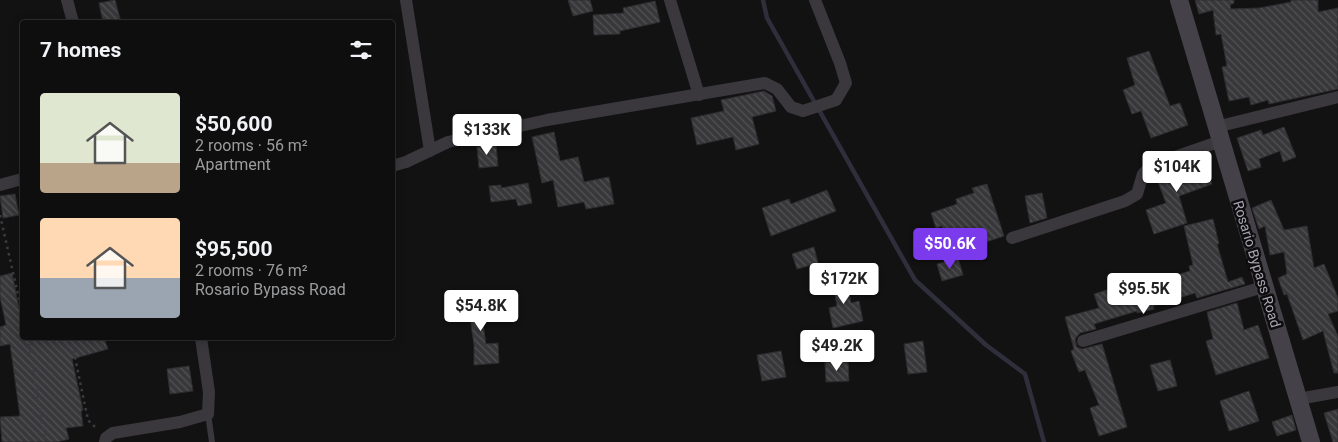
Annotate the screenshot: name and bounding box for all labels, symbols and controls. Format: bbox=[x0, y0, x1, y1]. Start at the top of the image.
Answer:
icon: filters bbox=[347, 36, 375, 64]
text: 7 homes bbox=[40, 38, 121, 62]
text: $50,600 bbox=[195, 112, 272, 136]
icon: home bbox=[80, 113, 140, 173]
pin: $133K bbox=[452, 114, 522, 156]
text: $133K bbox=[464, 120, 510, 139]
text: 2 rooms · 56 m² bbox=[195, 136, 308, 155]
pin: $104K bbox=[1142, 150, 1212, 193]
text: Apartment bbox=[195, 155, 271, 174]
text: $104K bbox=[1154, 157, 1200, 176]
street label: Rosario Bypass Road bbox=[1230, 199, 1284, 329]
pin: $50.6K bbox=[909, 228, 991, 270]
text: $50.6K bbox=[924, 234, 976, 253]
text: $95,500 bbox=[195, 237, 272, 261]
icon: home bbox=[80, 238, 140, 298]
text: 2 rooms · 76 m² bbox=[195, 261, 308, 280]
pin: $172K bbox=[809, 262, 879, 305]
text: $172K bbox=[821, 269, 867, 288]
pin: $95.5K bbox=[1103, 272, 1185, 315]
text: $95.5K bbox=[1118, 279, 1170, 298]
text: Rosario Bypass Road bbox=[195, 280, 346, 299]
pin: $54.8K bbox=[440, 290, 522, 332]
text: $54.8K bbox=[455, 296, 507, 315]
pin: $49.2K bbox=[796, 330, 878, 372]
text: $49.2K bbox=[811, 336, 863, 355]

